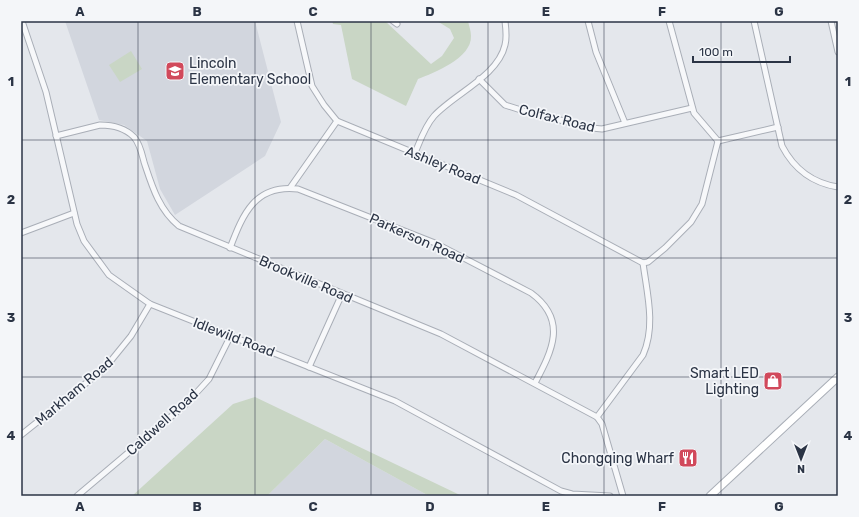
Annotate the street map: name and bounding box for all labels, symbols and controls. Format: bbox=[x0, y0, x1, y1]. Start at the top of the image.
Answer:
text: A bbox=[75, 4, 85, 19]
text: B bbox=[192, 4, 202, 19]
text: C bbox=[308, 4, 318, 19]
text: D bbox=[425, 4, 435, 19]
text: E bbox=[542, 4, 550, 19]
text: F bbox=[658, 4, 666, 19]
text: G bbox=[774, 4, 784, 19]
scale bar bbox=[693, 38, 790, 64]
text: 100 m bbox=[699, 45, 733, 59]
place label: Lincoln Elementary School bbox=[189, 55, 311, 88]
school or university icon: Lincoln Elementary School bbox=[164, 60, 186, 82]
text: 1 bbox=[8, 74, 14, 89]
text: 1 bbox=[845, 74, 851, 89]
street label: Colfax Road bbox=[517, 101, 597, 136]
street label: Ashley Road bbox=[403, 143, 483, 188]
text: 2 bbox=[7, 192, 15, 207]
text: 2 bbox=[844, 192, 852, 207]
street label: Parkerson Road bbox=[367, 210, 467, 267]
street label: Brookville Road bbox=[256, 252, 355, 307]
text: 3 bbox=[7, 310, 16, 325]
text: 3 bbox=[844, 310, 853, 325]
street label: Idlewild Road bbox=[191, 314, 277, 361]
street label: Markham Road bbox=[32, 354, 117, 429]
place label: Smart LED Lighting bbox=[690, 365, 759, 398]
shop icon: Smart LED Lighting bbox=[762, 370, 784, 392]
street label: Caldwell Road bbox=[123, 386, 202, 459]
text: 4 bbox=[7, 428, 16, 443]
text: 4 bbox=[844, 428, 853, 443]
north arrow bbox=[781, 439, 821, 479]
restaurant icon: Chongqing Wharf bbox=[677, 447, 699, 469]
place label: Chongqing Wharf bbox=[561, 450, 675, 467]
text: N bbox=[797, 462, 805, 475]
text: A bbox=[75, 499, 85, 514]
text: B bbox=[192, 499, 202, 514]
text: C bbox=[308, 499, 318, 514]
text: D bbox=[425, 499, 435, 514]
text: E bbox=[542, 499, 550, 514]
text: F bbox=[658, 499, 666, 514]
text: G bbox=[774, 499, 784, 514]

